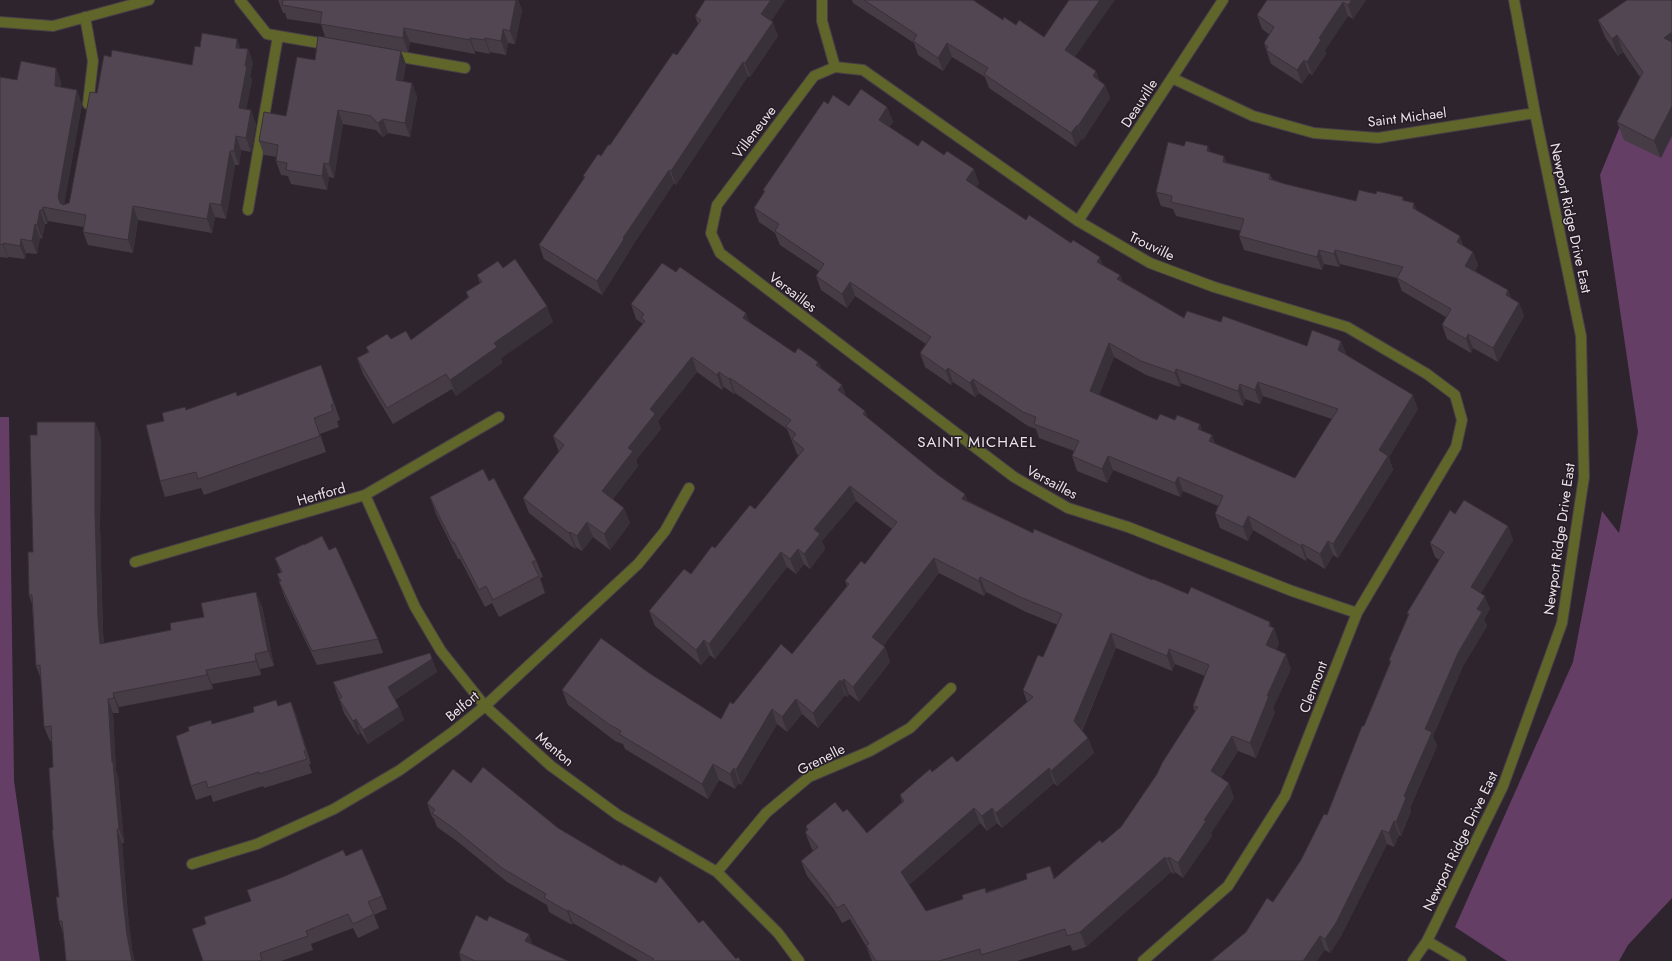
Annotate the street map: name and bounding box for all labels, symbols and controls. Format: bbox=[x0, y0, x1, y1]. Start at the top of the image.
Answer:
street label: Deauville bbox=[1116, 75, 1162, 131]
street label: Villeneuve bbox=[727, 101, 781, 163]
street label: Saint Michael bbox=[1366, 102, 1448, 132]
street label: Newport Ridge Drive East bbox=[1545, 141, 1597, 296]
street label: Trouville bbox=[1126, 226, 1178, 266]
street label: Versailles bbox=[765, 267, 821, 317]
district label: SAINT MICHAEL bbox=[917, 431, 1037, 453]
street label: Versailles bbox=[1023, 460, 1081, 504]
street label: Newport Ridge Drive East bbox=[1538, 461, 1580, 616]
street label: Hertford bbox=[294, 478, 348, 510]
street label: Clermont bbox=[1294, 658, 1332, 716]
street label: Belfort bbox=[441, 686, 483, 726]
street label: Menton bbox=[532, 727, 578, 771]
street label: Grenelle bbox=[794, 739, 848, 779]
street label: Newport Ridge Drive East bbox=[1417, 767, 1503, 914]

